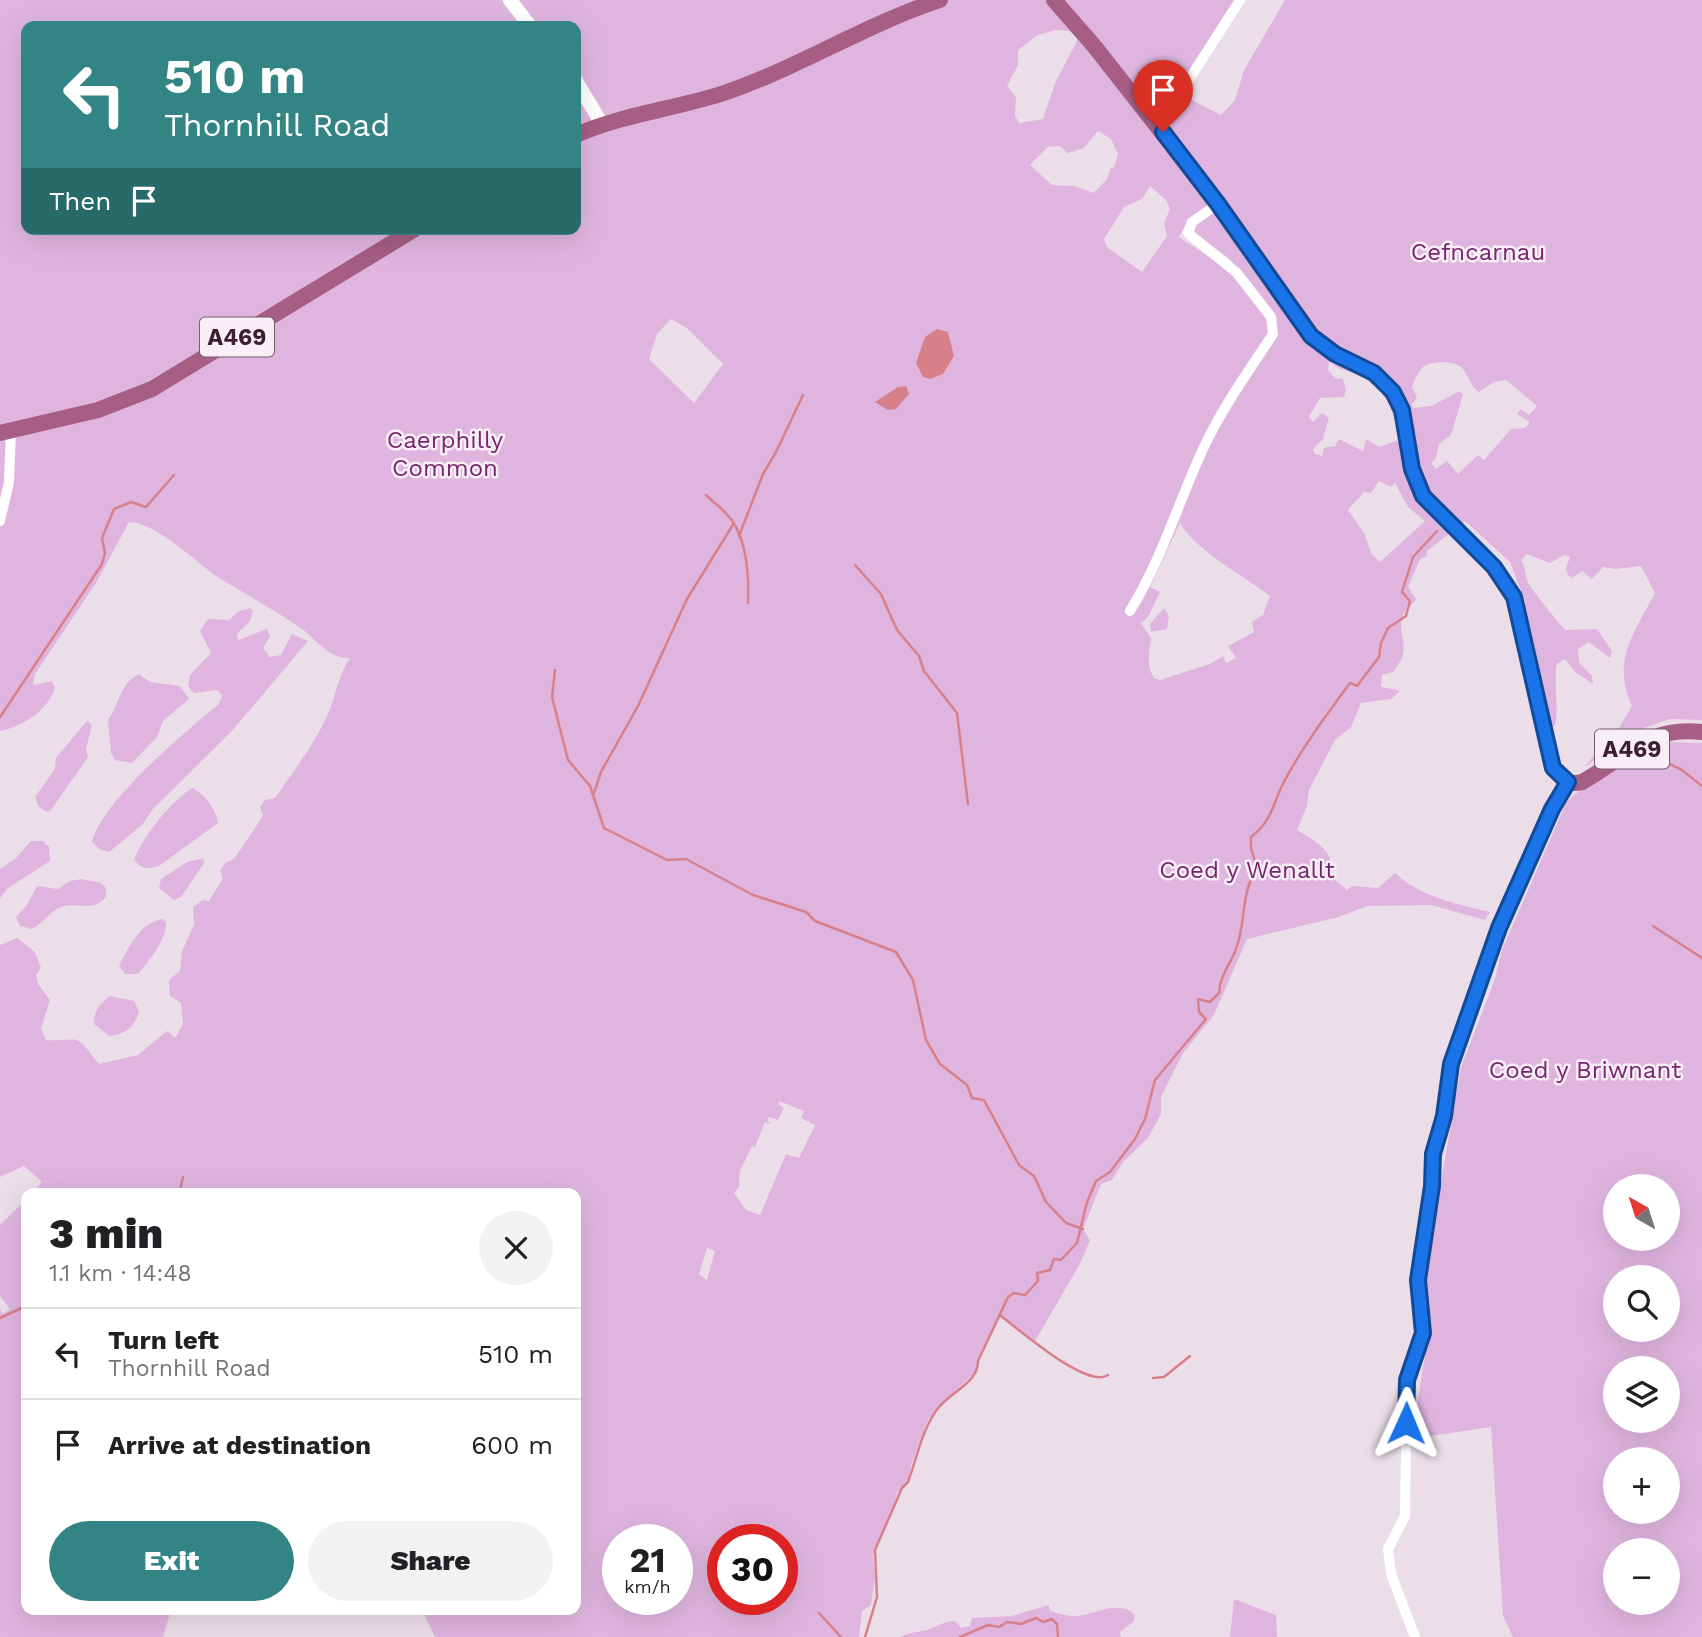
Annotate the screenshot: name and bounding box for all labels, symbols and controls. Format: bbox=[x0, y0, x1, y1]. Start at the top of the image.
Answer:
text: 510 m bbox=[164, 47, 305, 105]
icon: left bbox=[49, 49, 140, 140]
pin bbox=[1133, 60, 1193, 132]
icon: arrive bbox=[1144, 71, 1182, 109]
text: Thornhill Road bbox=[164, 106, 390, 144]
icon: arrive bbox=[125, 182, 163, 220]
text: Then bbox=[49, 186, 111, 216]
park label: Cefncarnau bbox=[1411, 238, 1545, 266]
road number: A469 bbox=[200, 318, 274, 356]
park label: Caerphilly Common bbox=[387, 426, 504, 482]
road number: A469 bbox=[1595, 730, 1669, 768]
park label: Coed y Wenallt bbox=[1159, 856, 1335, 884]
park label: Coed y Briwnant bbox=[1489, 1056, 1681, 1084]
north arrow bbox=[1603, 1174, 1680, 1251]
map controls bbox=[1603, 1174, 1680, 1615]
text: 3 min bbox=[49, 1209, 163, 1258]
button: close bbox=[479, 1211, 553, 1285]
text: 1.1 km · 14:48 bbox=[49, 1260, 192, 1287]
button: search bbox=[1603, 1265, 1680, 1342]
text: Turn left bbox=[108, 1325, 219, 1355]
icon: left bbox=[49, 1335, 87, 1373]
text: 510 m bbox=[478, 1339, 553, 1369]
text: Thornhill Road bbox=[108, 1355, 271, 1382]
button: layers bbox=[1603, 1356, 1680, 1433]
position arrow bbox=[1369, 1386, 1443, 1460]
icon: arrive bbox=[49, 1426, 87, 1464]
text: Arrive at destination bbox=[108, 1430, 371, 1460]
text: 600 m bbox=[471, 1430, 553, 1460]
button: + bbox=[1603, 1447, 1680, 1524]
button: Exit bbox=[49, 1521, 294, 1601]
button: Share bbox=[308, 1521, 553, 1601]
speed limit sign: 30 bbox=[707, 1524, 798, 1615]
button: − bbox=[1603, 1538, 1680, 1615]
text: 21 bbox=[630, 1539, 665, 1581]
text: km/h bbox=[624, 1576, 671, 1597]

